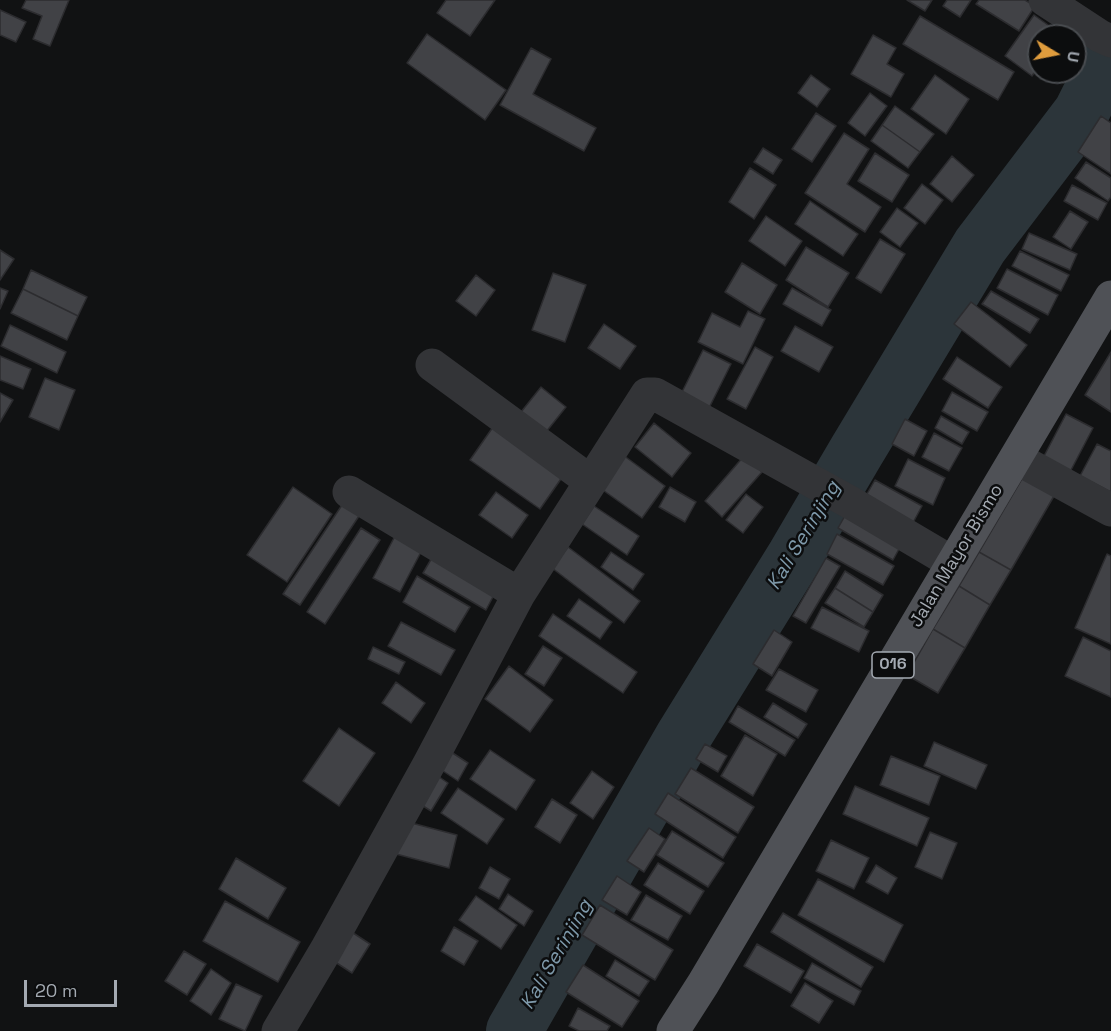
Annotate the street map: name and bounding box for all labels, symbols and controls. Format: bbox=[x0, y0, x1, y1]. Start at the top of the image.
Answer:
north arrow bbox=[1027, 24, 1087, 84]
text: U bbox=[1062, 50, 1085, 64]
water label: Kali Serinjing bbox=[762, 477, 846, 595]
street label: Jalan Mayor Bismo bbox=[906, 481, 1008, 631]
road number: 016 bbox=[872, 652, 914, 678]
water label: Kali Serinjing bbox=[516, 896, 598, 1014]
scale bar bbox=[27, 968, 120, 1006]
text: 20 m bbox=[35, 979, 78, 1002]

